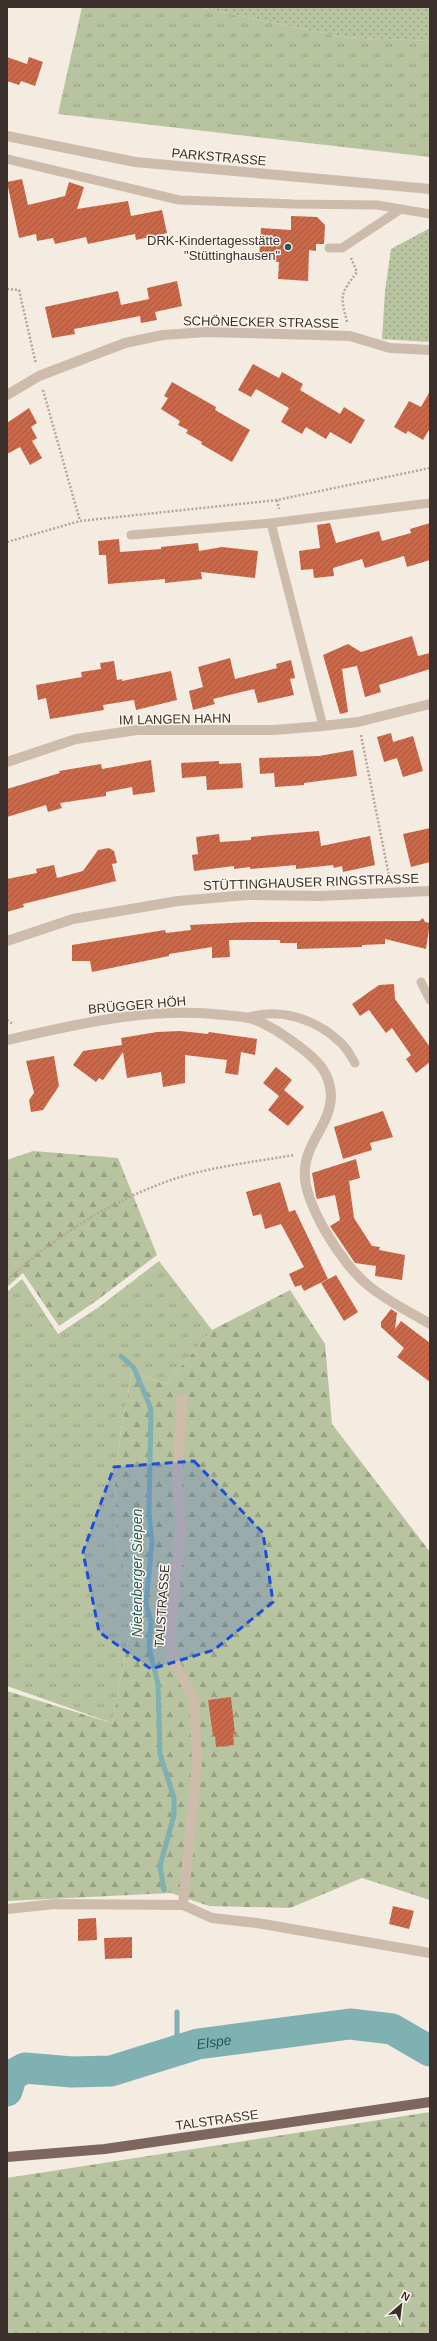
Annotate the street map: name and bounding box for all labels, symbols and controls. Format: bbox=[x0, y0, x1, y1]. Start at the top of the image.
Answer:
street label: PARKSTRASSE bbox=[171, 145, 267, 169]
place label: DRK-Kindertagesstätte "Stüttinghausen" bbox=[147, 233, 280, 263]
marker: DRK-Kindertagesstätte "Stüttinghausen" bbox=[283, 242, 293, 252]
street label: SCHÖNECKER STRASSE bbox=[183, 313, 339, 331]
street label: IM LANGEN HAHN bbox=[119, 711, 231, 727]
street label: STÜTTINGHAUSER RINGSTRASSE bbox=[203, 871, 420, 893]
street label: BRÜGGER HÖH bbox=[87, 993, 187, 1017]
water label: Nietenberger Siepen bbox=[129, 1509, 145, 1637]
street label: TALSTRASSE bbox=[152, 1563, 172, 1648]
water label: Elspe bbox=[196, 2032, 233, 2052]
street label: TALSTRASSE bbox=[175, 2107, 260, 2133]
north arrow bbox=[381, 2285, 421, 2325]
text: N bbox=[399, 2289, 412, 2303]

